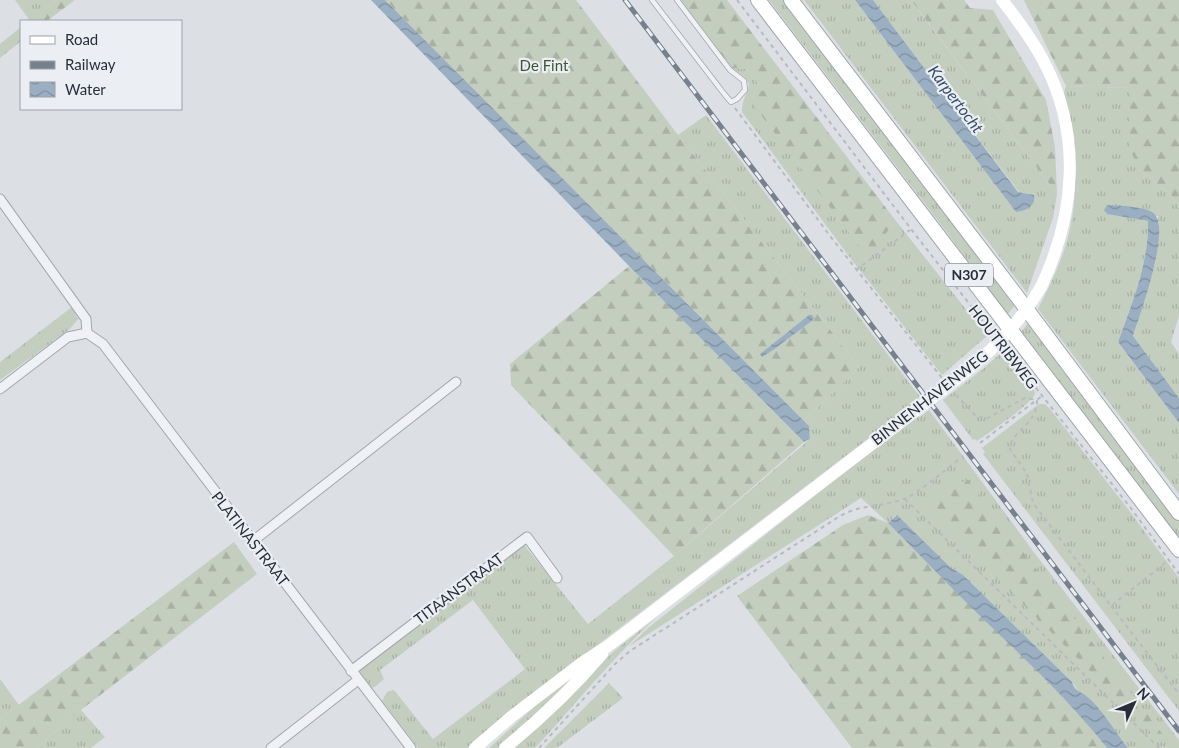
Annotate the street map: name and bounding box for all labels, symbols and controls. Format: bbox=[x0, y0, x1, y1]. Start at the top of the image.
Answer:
legend bbox=[20, 20, 182, 110]
text: Road bbox=[65, 30, 98, 48]
text: Railway bbox=[65, 55, 116, 73]
park label: De Fint bbox=[520, 56, 569, 74]
water label: Karpertocht bbox=[925, 61, 988, 137]
text: Water bbox=[65, 80, 106, 98]
road number: N307 bbox=[945, 264, 993, 286]
street label: HOUTRIBWEG bbox=[965, 301, 1042, 392]
street label: BINNENHAVENWEG bbox=[868, 346, 991, 448]
street label: PLATINASTRAAT bbox=[208, 488, 293, 589]
street label: TITAANSTRAAT bbox=[410, 549, 507, 628]
north arrow bbox=[1109, 678, 1159, 728]
text: N bbox=[1134, 684, 1154, 703]

